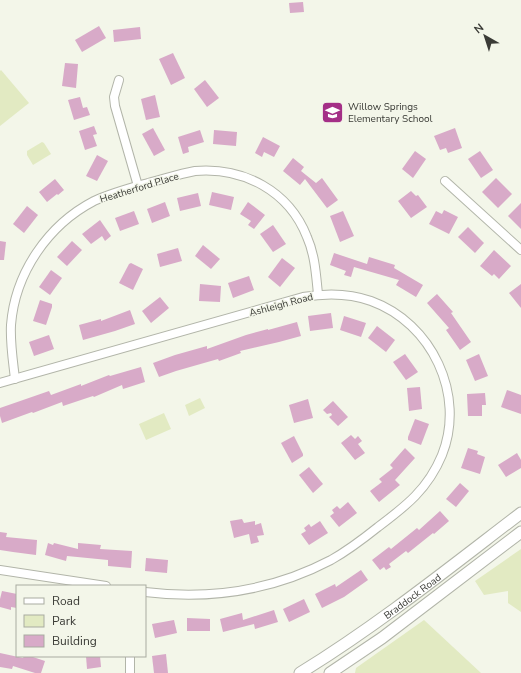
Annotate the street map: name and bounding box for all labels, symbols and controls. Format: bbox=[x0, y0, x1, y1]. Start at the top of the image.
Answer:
north arrow bbox=[465, 16, 505, 56]
text: N bbox=[471, 20, 487, 37]
school or university icon: Willow Springs Elementary School bbox=[319, 99, 345, 125]
place label: Willow Springs Elementary School bbox=[348, 100, 433, 126]
street label: Heatherford Place bbox=[98, 169, 180, 207]
street label: Ashleigh Road bbox=[248, 290, 315, 320]
street label: Braddock Road bbox=[381, 571, 444, 623]
legend bbox=[16, 585, 146, 657]
text: Road bbox=[52, 593, 80, 609]
text: Park bbox=[52, 613, 77, 629]
text: Building bbox=[52, 633, 97, 649]

